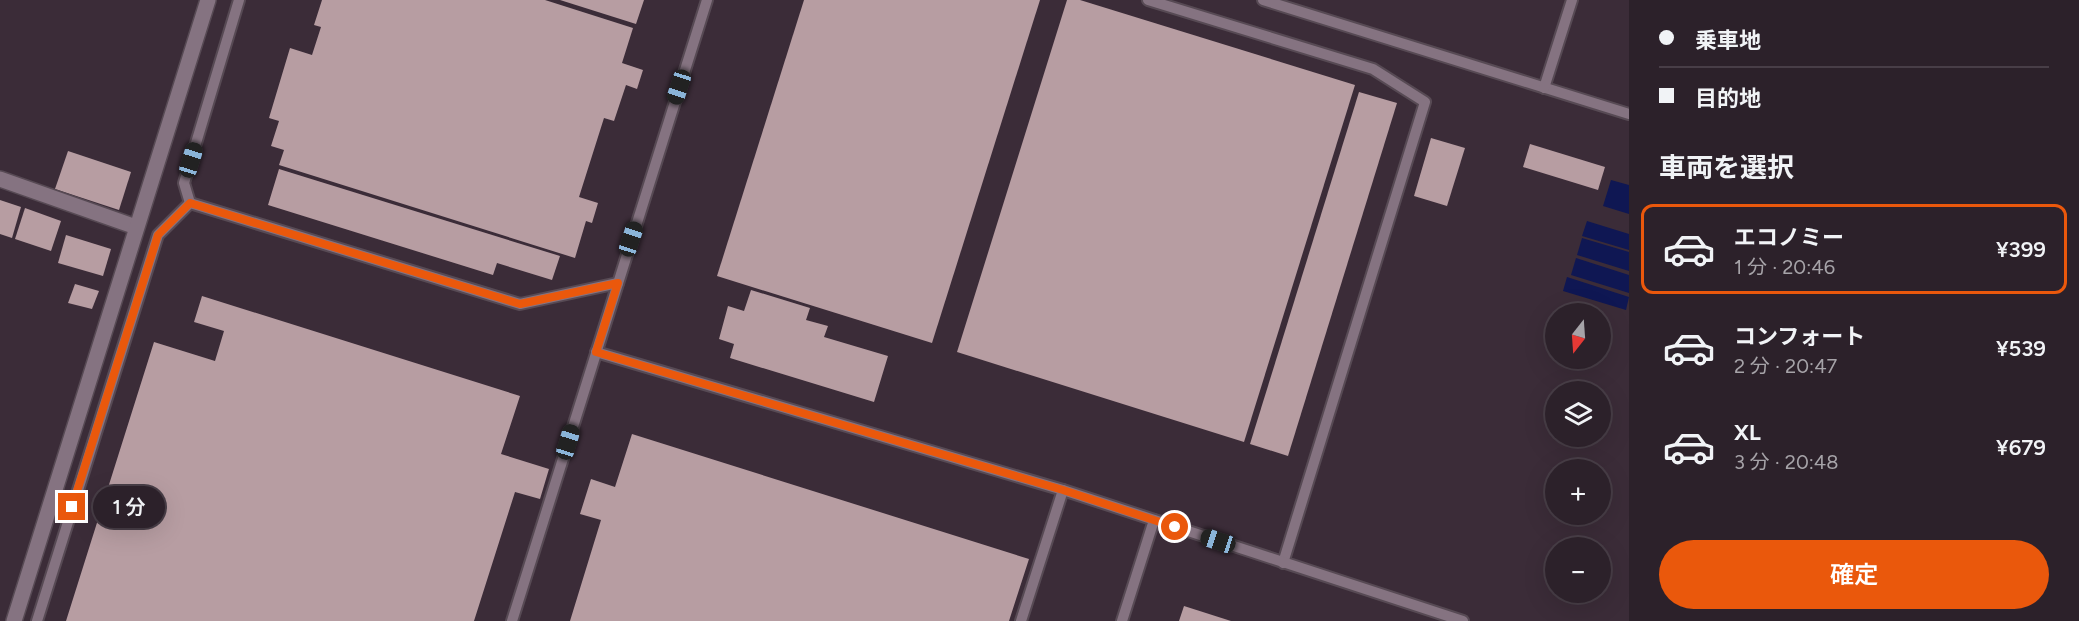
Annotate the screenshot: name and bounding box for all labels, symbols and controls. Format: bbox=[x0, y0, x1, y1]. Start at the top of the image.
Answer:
text: 乗車地 bbox=[1695, 27, 1761, 54]
car bbox=[665, 67, 693, 107]
text: 目的地 bbox=[1695, 85, 1761, 112]
car bbox=[177, 140, 205, 180]
text: 車両を選択 bbox=[1659, 151, 1794, 184]
car bbox=[617, 219, 645, 259]
icon: car bbox=[1662, 222, 1716, 276]
text: エコノミー bbox=[1734, 224, 1844, 251]
text: ¥399 bbox=[1996, 236, 2046, 263]
text: 1 分 · 20:46 bbox=[1734, 255, 1835, 279]
north arrow bbox=[1545, 303, 1611, 369]
map controls bbox=[1545, 303, 1611, 603]
icon: car bbox=[1662, 321, 1716, 375]
text: コンフォート bbox=[1734, 323, 1865, 350]
text: ¥539 bbox=[1996, 335, 2046, 362]
text: 2 分 · 20:47 bbox=[1734, 354, 1837, 378]
button: layers bbox=[1545, 381, 1611, 447]
text: XL bbox=[1734, 419, 1761, 446]
icon: car bbox=[1662, 420, 1716, 474]
car bbox=[554, 422, 582, 462]
text: ¥679 bbox=[1996, 434, 2046, 461]
text: 3 分 · 20:48 bbox=[1734, 450, 1839, 474]
button: + bbox=[1545, 459, 1611, 525]
callout: 1 分 bbox=[93, 486, 165, 528]
route end bbox=[58, 493, 85, 520]
text: 1 分 bbox=[112, 495, 146, 519]
route start bbox=[1161, 513, 1188, 540]
car bbox=[1198, 527, 1238, 555]
button: − bbox=[1545, 537, 1611, 603]
button: 確定 bbox=[1659, 540, 2049, 609]

